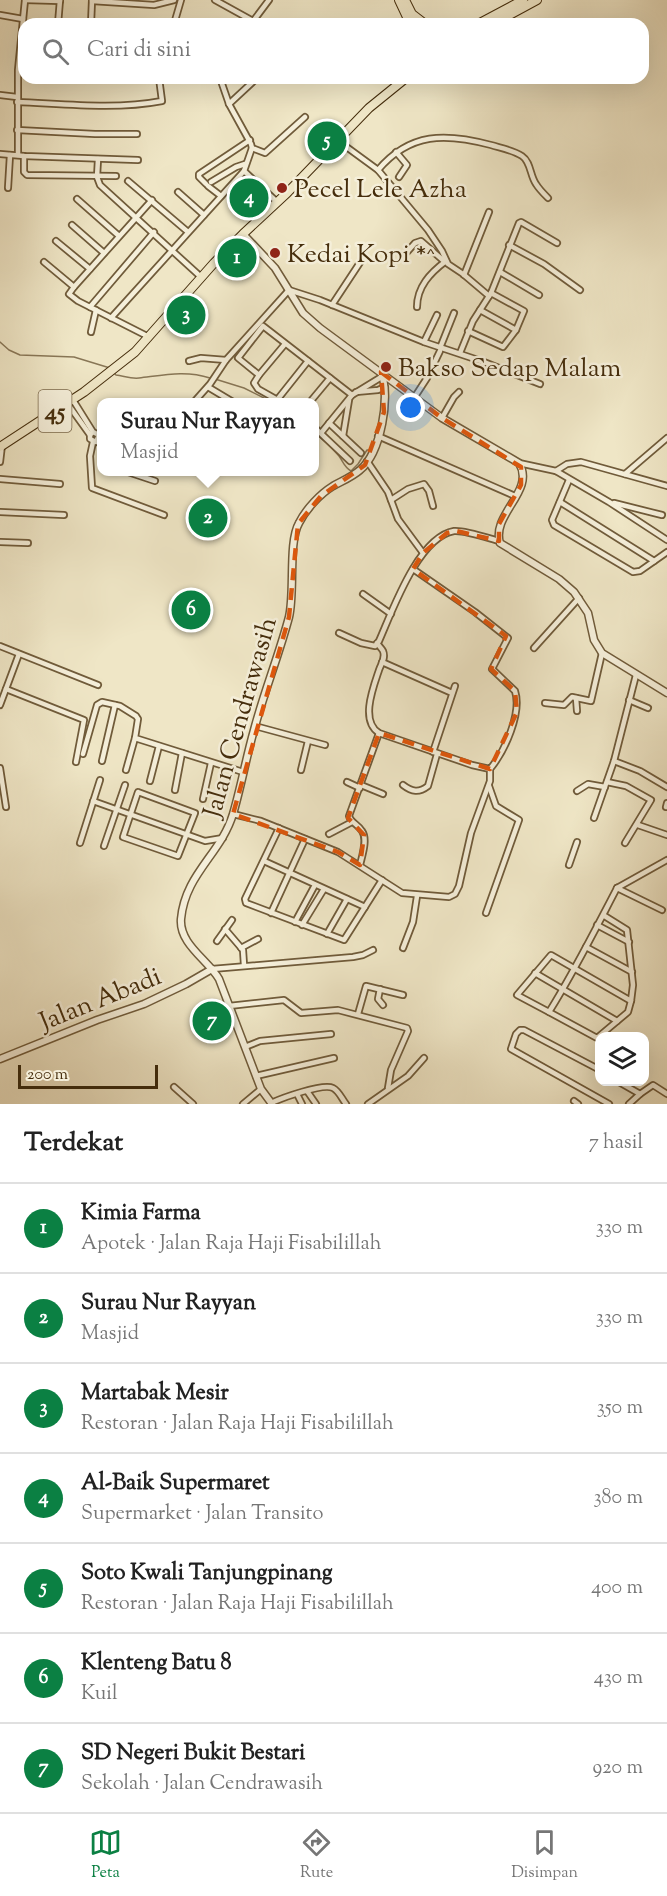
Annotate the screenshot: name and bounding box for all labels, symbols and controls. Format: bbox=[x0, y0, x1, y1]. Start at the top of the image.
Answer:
search box bbox=[18, 18, 649, 84]
icon: search bbox=[39, 35, 72, 68]
text: Cari di sini bbox=[87, 35, 191, 67]
pin: 5 bbox=[308, 118, 346, 164]
place label: Pecel Lele Azha bbox=[294, 172, 467, 209]
pin: 4 bbox=[230, 176, 268, 220]
marker: Pecel Lele Azha bbox=[275, 181, 289, 195]
pin: 1 bbox=[218, 236, 256, 280]
place label: Kedai Kopi *^ bbox=[287, 237, 435, 274]
marker: Kedai Kopi *^ bbox=[268, 246, 282, 260]
pin: 3 bbox=[166, 292, 206, 338]
place label: Bakso Sedap Malam bbox=[398, 351, 621, 388]
marker: Bakso Sedap Malam bbox=[379, 360, 393, 374]
road number: 45 bbox=[38, 390, 72, 432]
your location bbox=[396, 393, 425, 422]
popup bbox=[97, 398, 319, 476]
text: Surau Nur Rayyan bbox=[121, 407, 295, 439]
text: Masjid bbox=[121, 439, 178, 468]
pin: 2 bbox=[188, 496, 228, 540]
pin: 6 bbox=[172, 588, 210, 632]
street label: Jalan Cendrawasih bbox=[195, 613, 288, 824]
street label: Jalan Abadi bbox=[33, 959, 167, 1042]
pin: 7 bbox=[192, 998, 232, 1044]
map controls bbox=[595, 1032, 649, 1086]
button: layers bbox=[595, 1032, 649, 1086]
scale bar bbox=[18, 1062, 158, 1090]
text: 200 m bbox=[27, 1064, 68, 1087]
text: Terdekat bbox=[24, 1125, 123, 1162]
text: 7 hasil bbox=[589, 1129, 643, 1158]
text: Kimia Farma bbox=[81, 1198, 201, 1230]
text: 1 bbox=[40, 1214, 47, 1243]
text: 330 m bbox=[596, 1214, 643, 1243]
text: Apotek · Jalan Raja Haji Fisabilillah bbox=[81, 1230, 381, 1259]
text: Surau Nur Rayyan bbox=[81, 1288, 256, 1320]
text: 2 bbox=[39, 1304, 48, 1333]
text: 330 m bbox=[596, 1304, 643, 1333]
text: Masjid bbox=[81, 1320, 139, 1349]
text: Martabak Mesir bbox=[81, 1378, 229, 1410]
text: 3 bbox=[39, 1394, 48, 1423]
text: 350 m bbox=[597, 1394, 643, 1423]
text: Restoran · Jalan Raja Haji Fisabilillah bbox=[81, 1410, 394, 1439]
text: Al-Baik Supermaret bbox=[81, 1468, 270, 1500]
text: 4 bbox=[38, 1484, 49, 1513]
text: 380 m bbox=[594, 1484, 643, 1513]
text: Supermarket · Jalan Transito bbox=[81, 1500, 323, 1529]
text: Soto Kwali Tanjungpinang bbox=[81, 1558, 332, 1590]
text: 5 bbox=[40, 1574, 47, 1603]
text: 400 m bbox=[591, 1574, 643, 1603]
text: Restoran · Jalan Raja Haji Fisabilillah bbox=[81, 1590, 394, 1619]
text: Klenteng Batu 8 bbox=[81, 1648, 232, 1680]
text: 6 bbox=[39, 1664, 48, 1693]
text: 430 m bbox=[594, 1664, 643, 1693]
text: Kuil bbox=[81, 1680, 118, 1709]
text: SD Negeri Bukit Bestari bbox=[81, 1738, 305, 1770]
text: 7 bbox=[38, 1754, 49, 1783]
text: 920 m bbox=[593, 1754, 643, 1783]
text: Sekolah · Jalan Cendrawasih bbox=[81, 1770, 323, 1799]
tab: Peta bbox=[89, 1826, 122, 1885]
tab: Rute bbox=[300, 1826, 333, 1885]
tab: Disimpan bbox=[511, 1826, 578, 1885]

